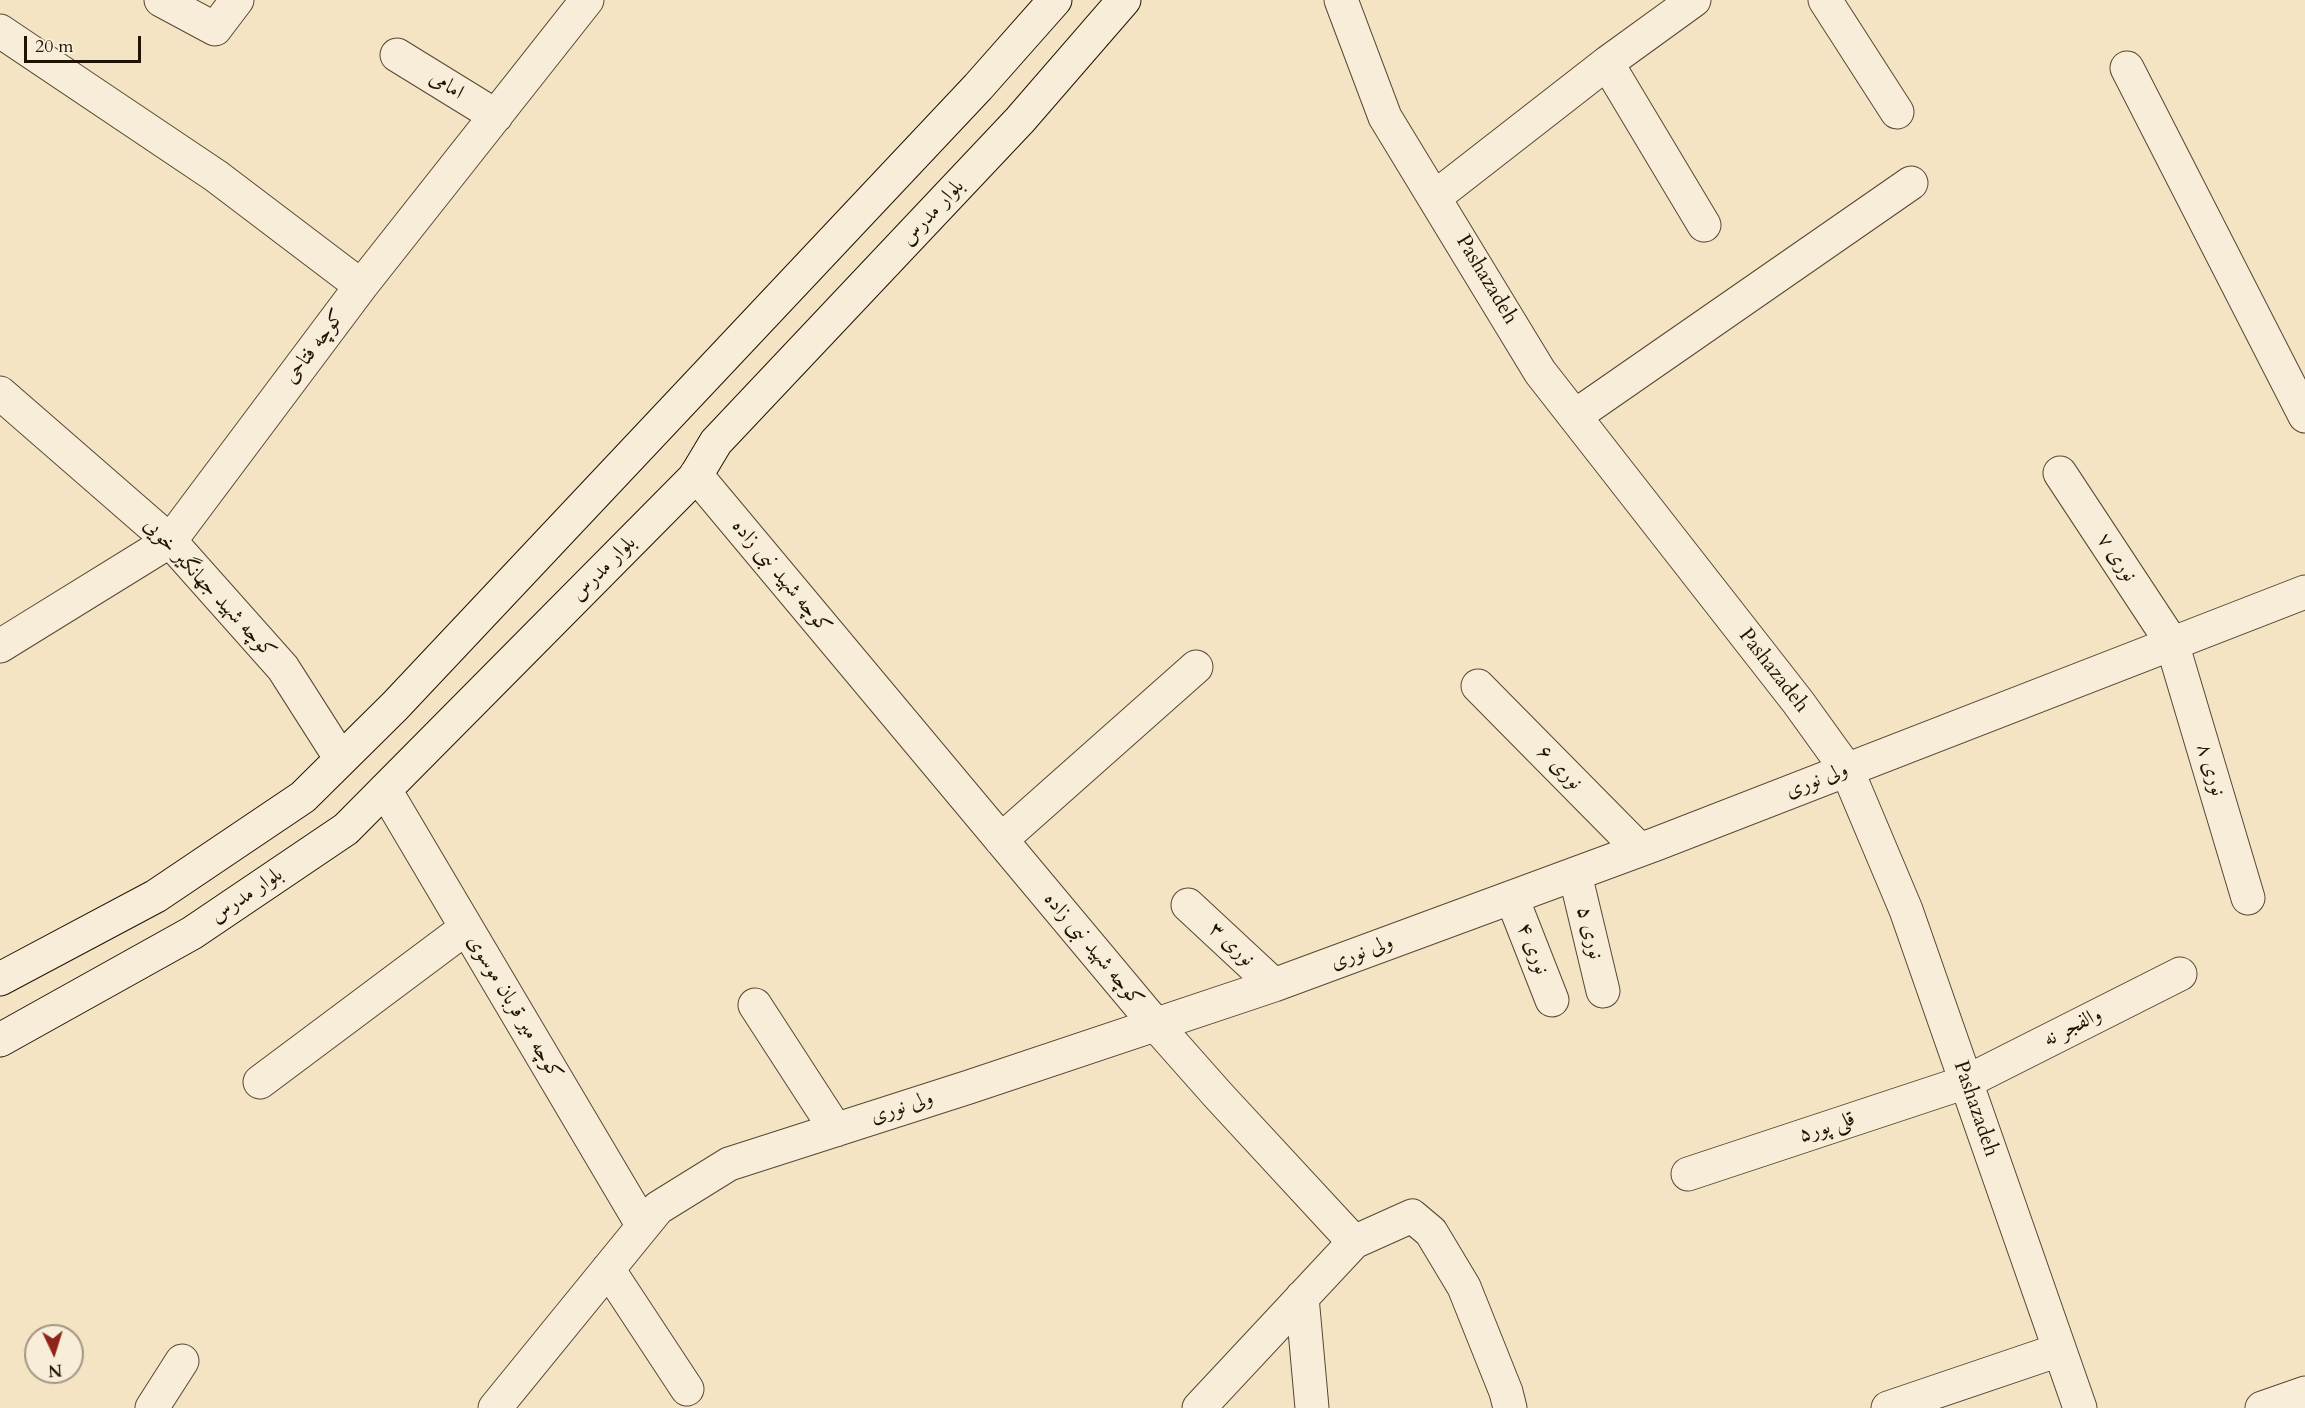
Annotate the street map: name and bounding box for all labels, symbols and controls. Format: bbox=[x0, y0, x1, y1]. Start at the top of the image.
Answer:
scale bar bbox=[27, 24, 144, 62]
text: 20 m bbox=[35, 34, 74, 59]
street label: امامی bbox=[424, 66, 468, 106]
street label: بلوار مدرس bbox=[896, 174, 970, 252]
street label: Pashazadeh bbox=[1449, 231, 1523, 329]
street label: کوچه فتاحی bbox=[279, 305, 351, 389]
street label: کوچه شهید جهانگیر خویی bbox=[137, 513, 281, 665]
street label: کوچه شهید نبی زاده bbox=[726, 514, 836, 640]
street label: نوری ۷ bbox=[2091, 529, 2141, 587]
street label: بلوار مدرس bbox=[566, 531, 642, 607]
street label: Pashazadeh bbox=[1732, 624, 1814, 718]
street label: نوری ۶ bbox=[1531, 740, 1587, 796]
street label: نوری ۸ bbox=[2190, 741, 2230, 799]
street label: ولی نوری bbox=[1782, 758, 1852, 804]
street label: بلوار مدرس bbox=[206, 863, 288, 929]
street label: کوچه شهید نبی زاده bbox=[1038, 887, 1148, 1013]
street label: نوری ۵ bbox=[1570, 904, 1608, 962]
street label: نوری ۳ bbox=[1203, 918, 1259, 972]
street label: نوری ۴ bbox=[1510, 919, 1554, 979]
street label: ولی نوری bbox=[1327, 930, 1397, 976]
street label: کوچه میر قربان موسوی bbox=[461, 931, 567, 1085]
street label: والفجر نه bbox=[2040, 1003, 2106, 1053]
street label: Pashazadeh bbox=[1947, 1058, 2003, 1160]
street label: ولی نوری bbox=[867, 1086, 937, 1130]
street label: قلی پور۵ bbox=[1796, 1107, 1858, 1149]
north arrow bbox=[24, 1324, 84, 1384]
text: N bbox=[47, 1359, 63, 1381]

